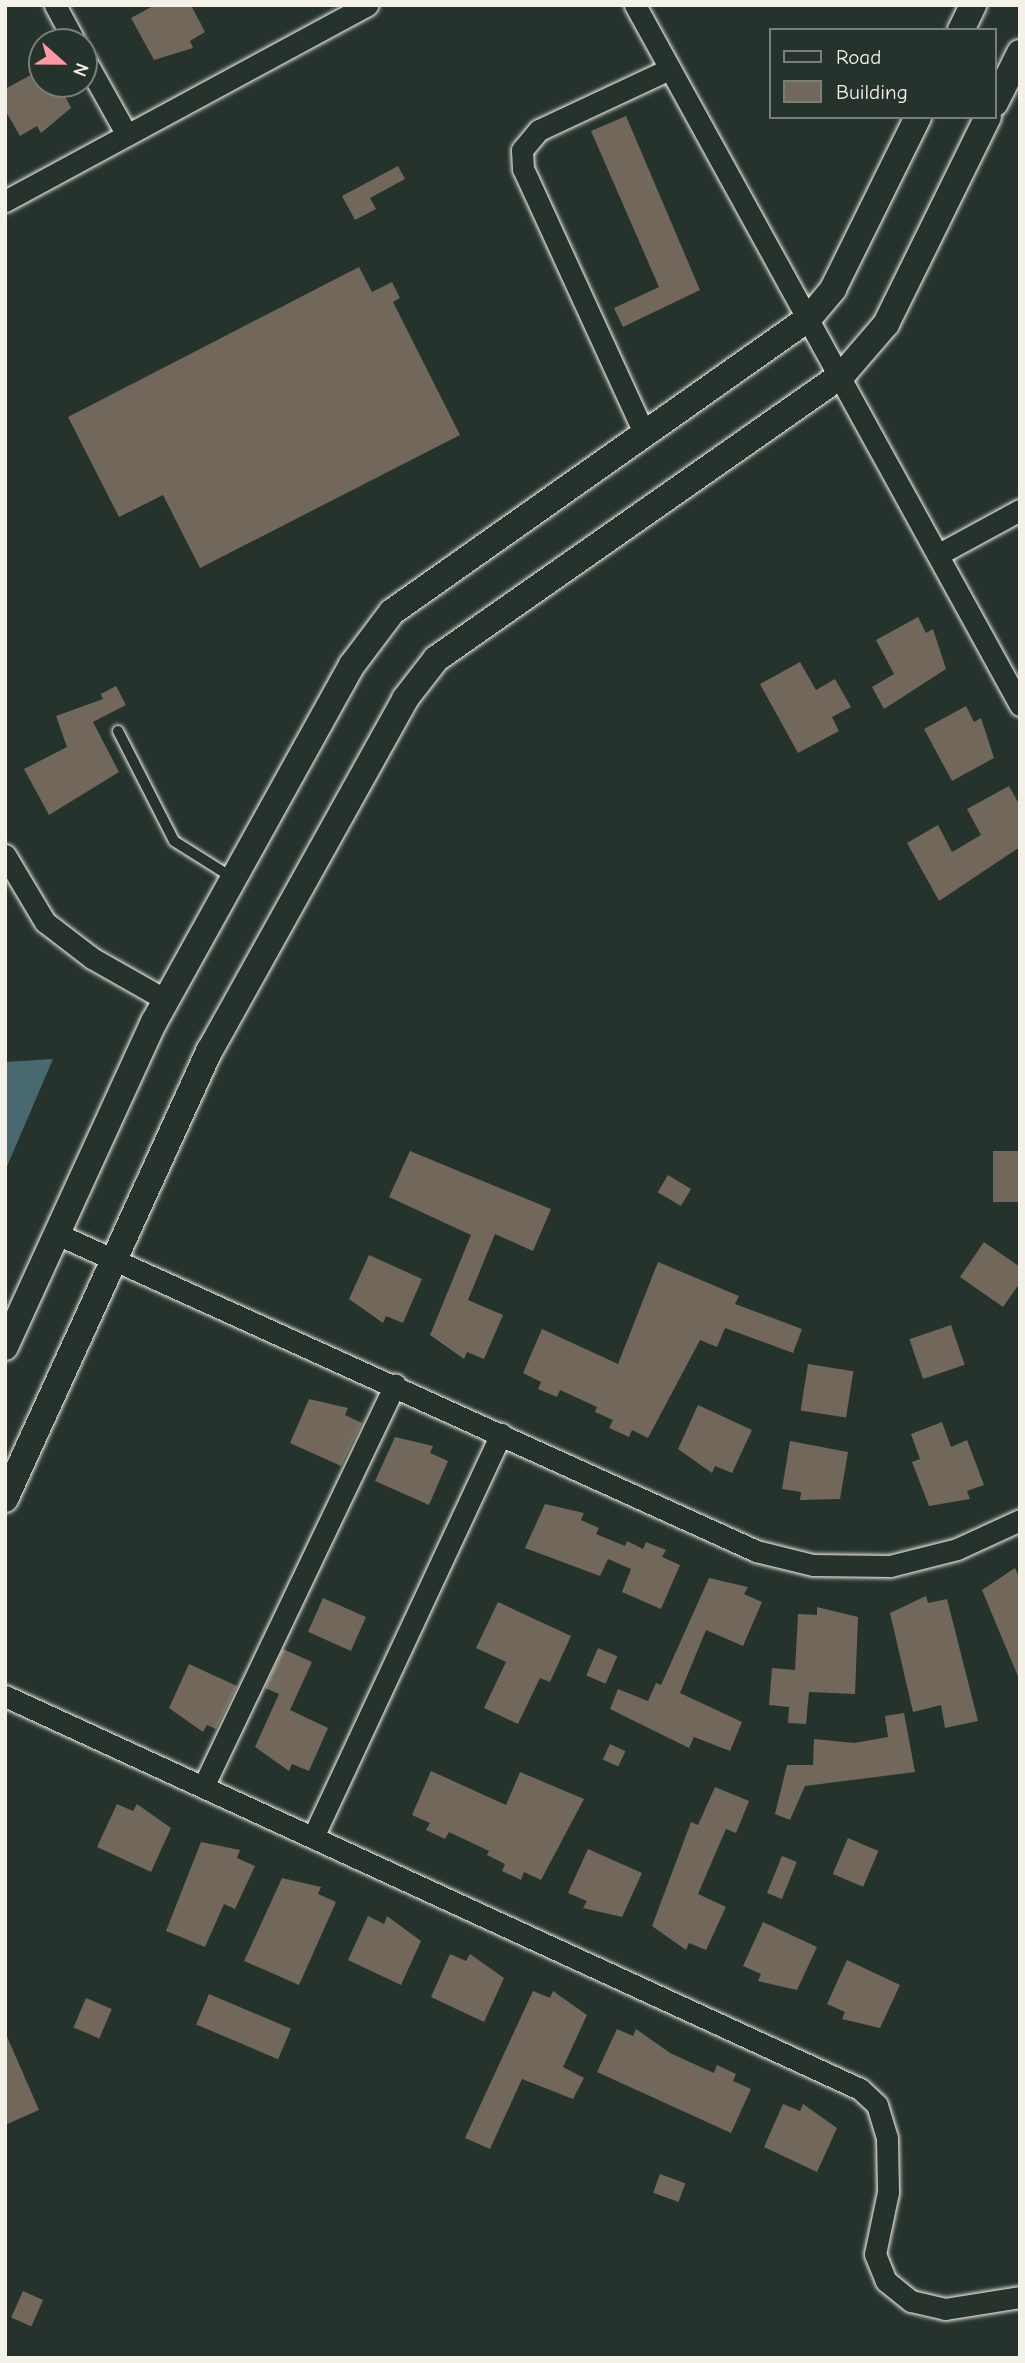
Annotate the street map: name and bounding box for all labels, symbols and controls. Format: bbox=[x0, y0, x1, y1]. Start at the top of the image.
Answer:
north arrow bbox=[28, 28, 98, 98]
legend bbox=[769, 28, 997, 119]
text: Road bbox=[836, 45, 881, 69]
text: N bbox=[68, 60, 93, 80]
text: Building bbox=[836, 80, 908, 104]

